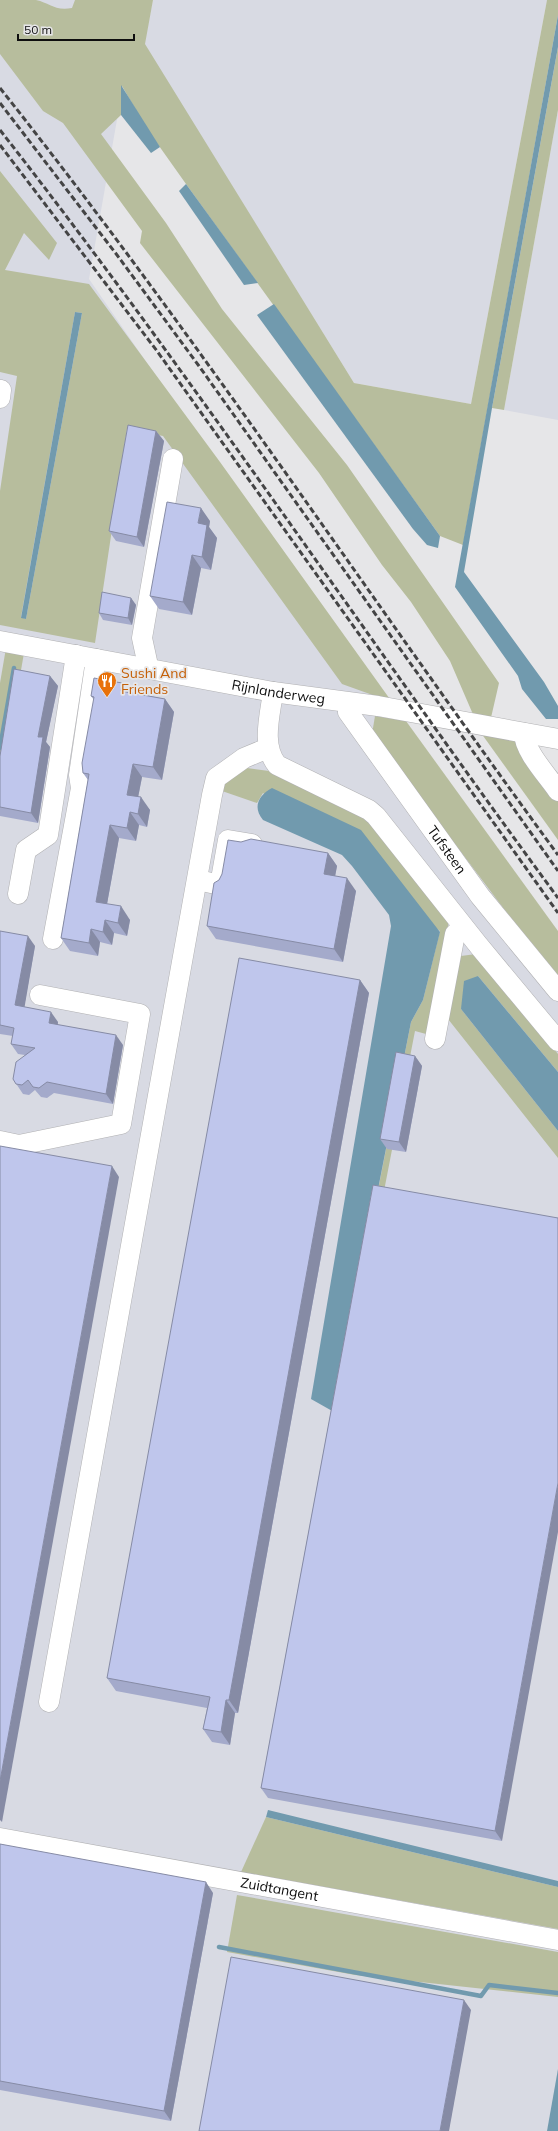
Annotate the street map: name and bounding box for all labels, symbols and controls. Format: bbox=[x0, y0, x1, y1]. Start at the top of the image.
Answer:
scale bar bbox=[18, 16, 134, 42]
text: 50 m bbox=[24, 22, 52, 37]
place label: Sushi And Friends bbox=[121, 664, 187, 698]
restaurant icon: Sushi And Friends bbox=[96, 670, 118, 698]
street label: Rijnlanderweg bbox=[230, 675, 326, 708]
street label: Tufsteen bbox=[423, 822, 470, 878]
street label: Zuidtangent bbox=[239, 1873, 320, 1905]

